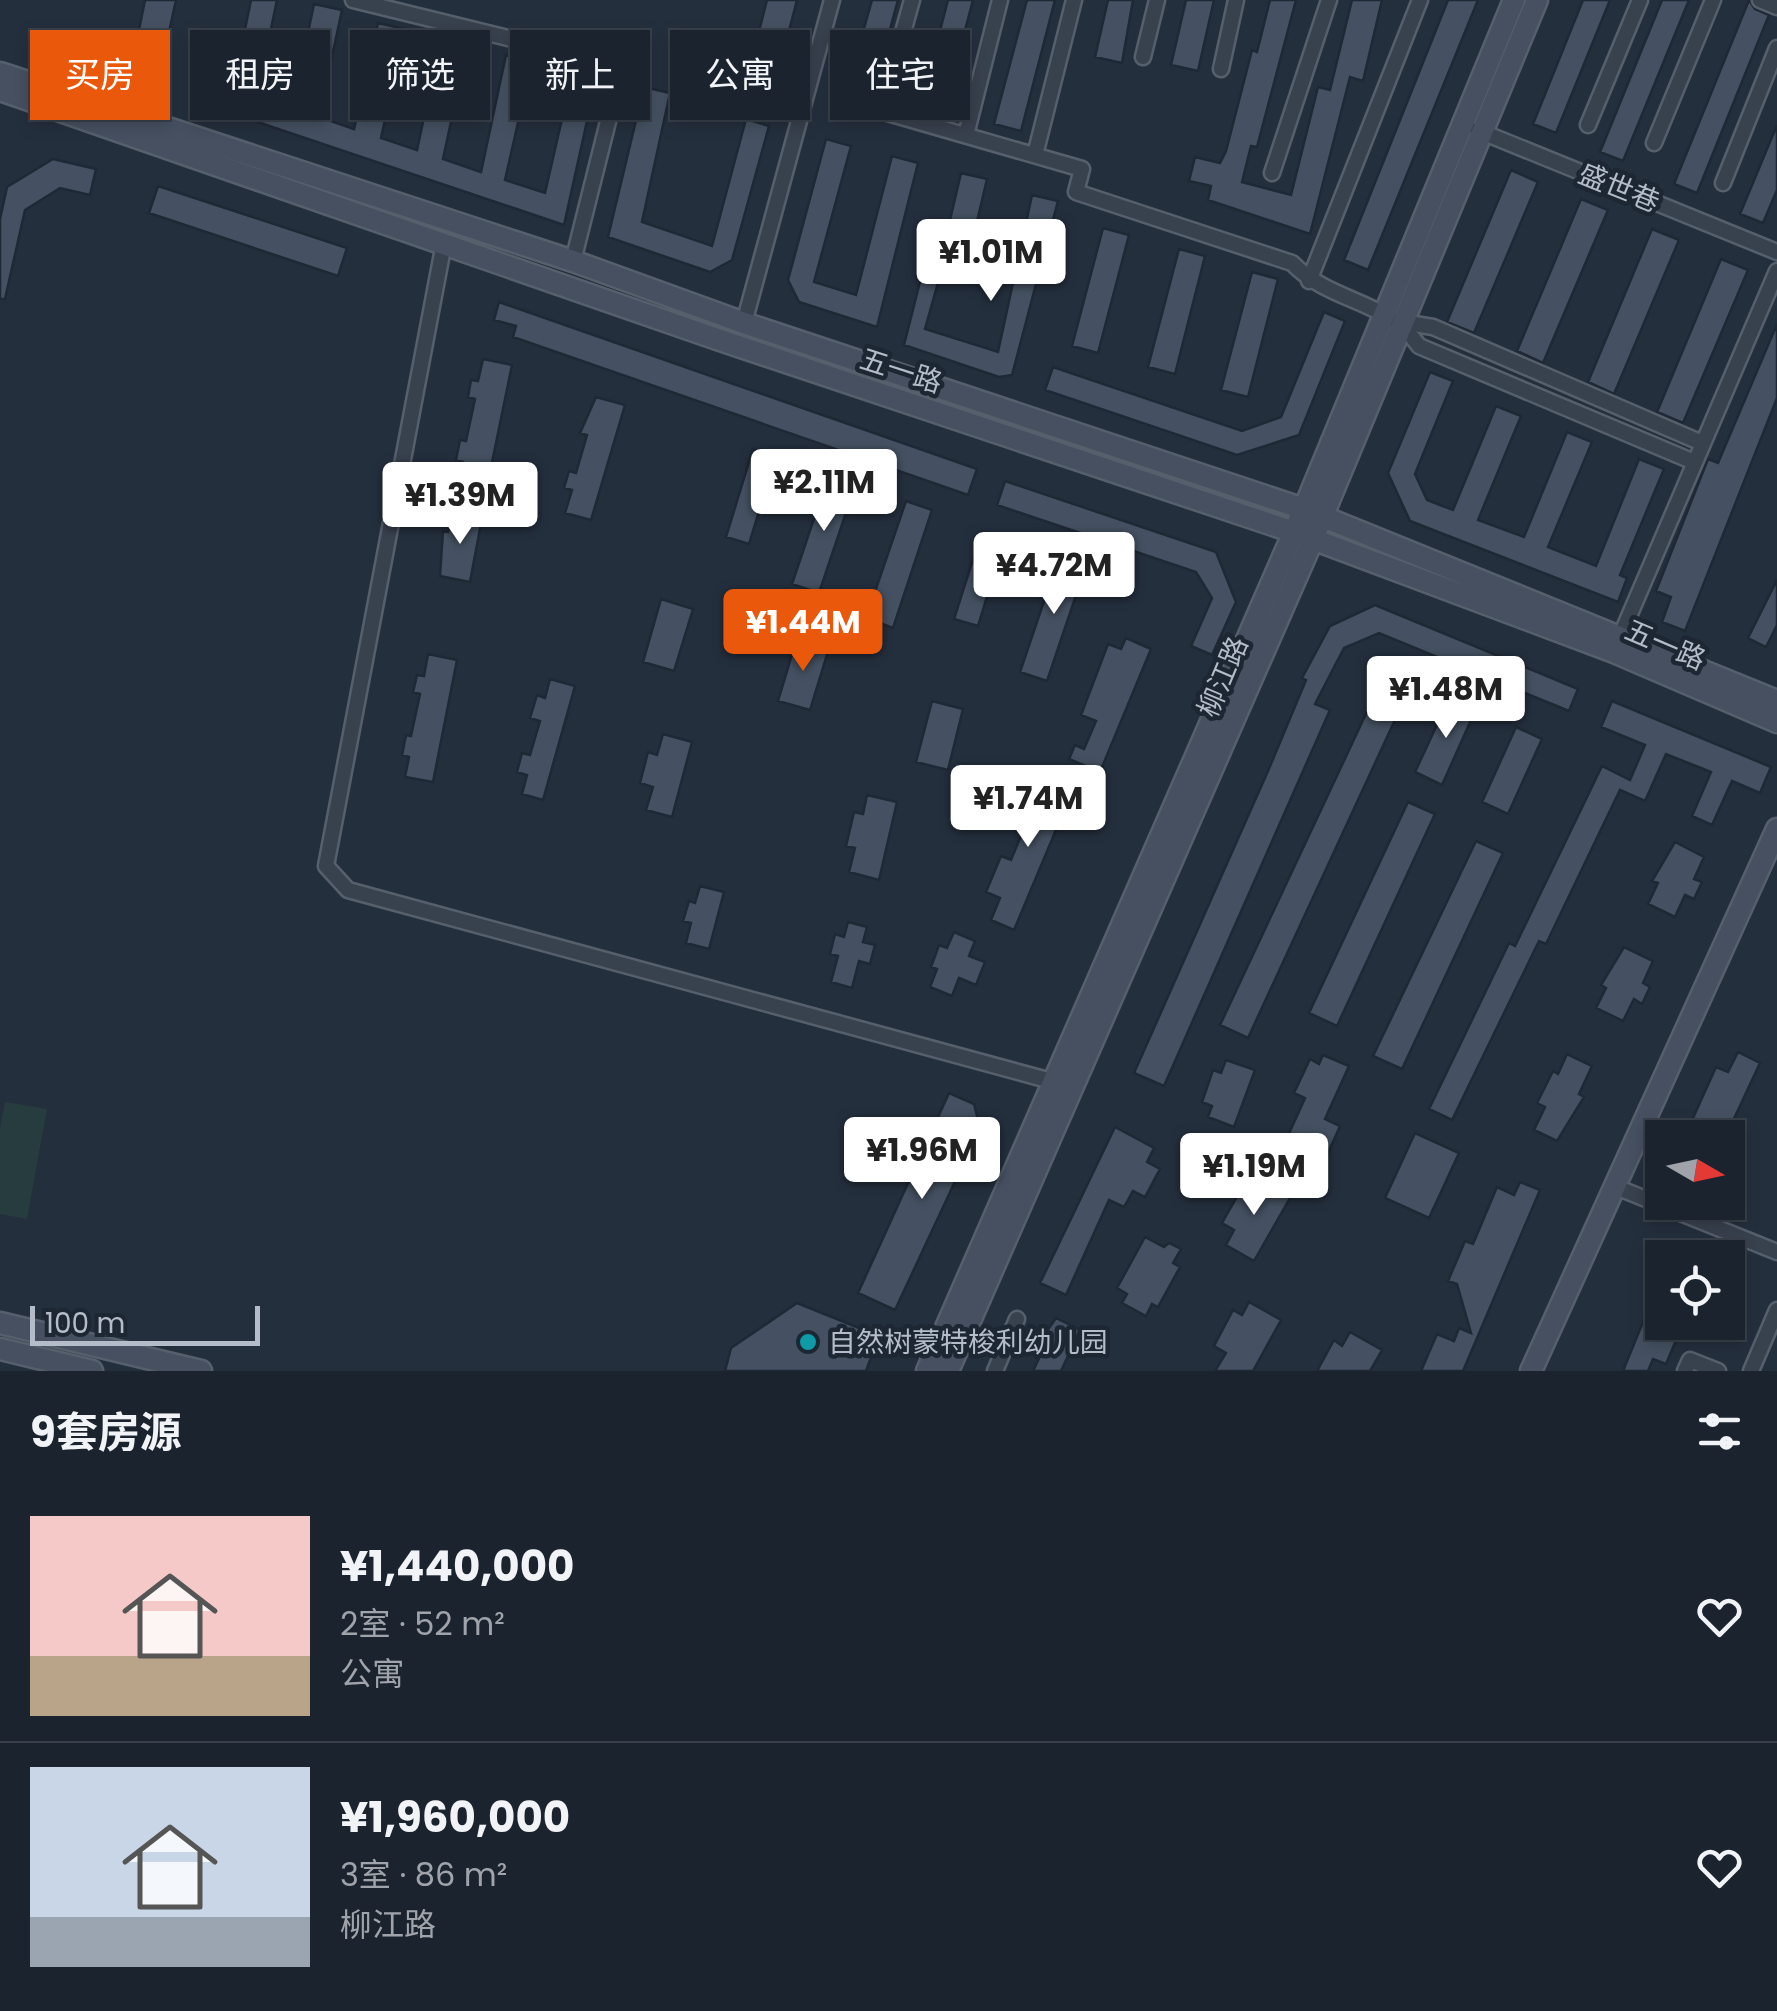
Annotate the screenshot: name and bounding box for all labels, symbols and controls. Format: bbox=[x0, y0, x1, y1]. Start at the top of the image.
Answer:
chip: 买房 bbox=[30, 30, 170, 120]
chip: 租房 bbox=[190, 30, 330, 120]
chip: 筛选 bbox=[350, 30, 490, 120]
chip: 新上 bbox=[510, 30, 650, 120]
chip: 公寓 bbox=[670, 30, 810, 120]
chip: 住宅 bbox=[830, 30, 970, 120]
street label: 盛世巷 bbox=[1573, 154, 1665, 222]
pin: ¥1.01M bbox=[910, 219, 1072, 304]
text: ¥1.01M bbox=[939, 229, 1043, 274]
street label: 五一路 bbox=[855, 339, 947, 403]
pin: ¥2.11M bbox=[743, 449, 905, 534]
text: ¥2.11M bbox=[773, 459, 875, 504]
pin: ¥1.39M bbox=[379, 462, 541, 547]
text: ¥1.39M bbox=[405, 472, 515, 517]
pin: ¥4.72M bbox=[973, 532, 1135, 617]
text: ¥4.72M bbox=[996, 542, 1112, 587]
pin: ¥1.44M bbox=[722, 589, 884, 674]
text: ¥1.44M bbox=[745, 599, 861, 644]
street label: 五一路 bbox=[1619, 611, 1711, 679]
street label: 柳江路 bbox=[1189, 631, 1257, 723]
pin: ¥1.48M bbox=[1365, 656, 1527, 741]
text: ¥1.48M bbox=[1389, 666, 1503, 711]
pin: ¥1.74M bbox=[947, 765, 1109, 850]
text: ¥1.74M bbox=[973, 775, 1083, 820]
pin: ¥1.96M bbox=[841, 1117, 1003, 1202]
north arrow bbox=[1645, 1120, 1745, 1220]
map controls bbox=[1645, 1120, 1745, 1340]
text: ¥1.96M bbox=[866, 1127, 978, 1172]
pin: ¥1.19M bbox=[1173, 1133, 1335, 1218]
text: ¥1.19M bbox=[1202, 1143, 1306, 1188]
button: locate bbox=[1645, 1240, 1745, 1340]
scale bar bbox=[30, 1301, 260, 1346]
text: 100 m bbox=[45, 1304, 125, 1343]
place label: 自然树蒙特梭利幼儿园 bbox=[828, 1323, 1108, 1362]
marker: 自然树蒙特梭利幼儿园 bbox=[797, 1331, 819, 1353]
text: 9套房源 bbox=[30, 1403, 182, 1462]
icon: filters bbox=[1692, 1404, 1747, 1459]
text: ¥1,440,000 bbox=[340, 1537, 575, 1596]
icon: home bbox=[110, 1556, 230, 1676]
icon: heart bbox=[1692, 1589, 1747, 1644]
text: 2室 · 52 m² bbox=[340, 1601, 505, 1646]
text: 公寓 bbox=[340, 1651, 404, 1696]
text: ¥1,960,000 bbox=[340, 1788, 570, 1847]
icon: home bbox=[110, 1807, 230, 1927]
icon: heart bbox=[1692, 1840, 1747, 1895]
text: 3室 · 86 m² bbox=[340, 1852, 507, 1897]
text: 柳江路 bbox=[340, 1902, 436, 1947]

